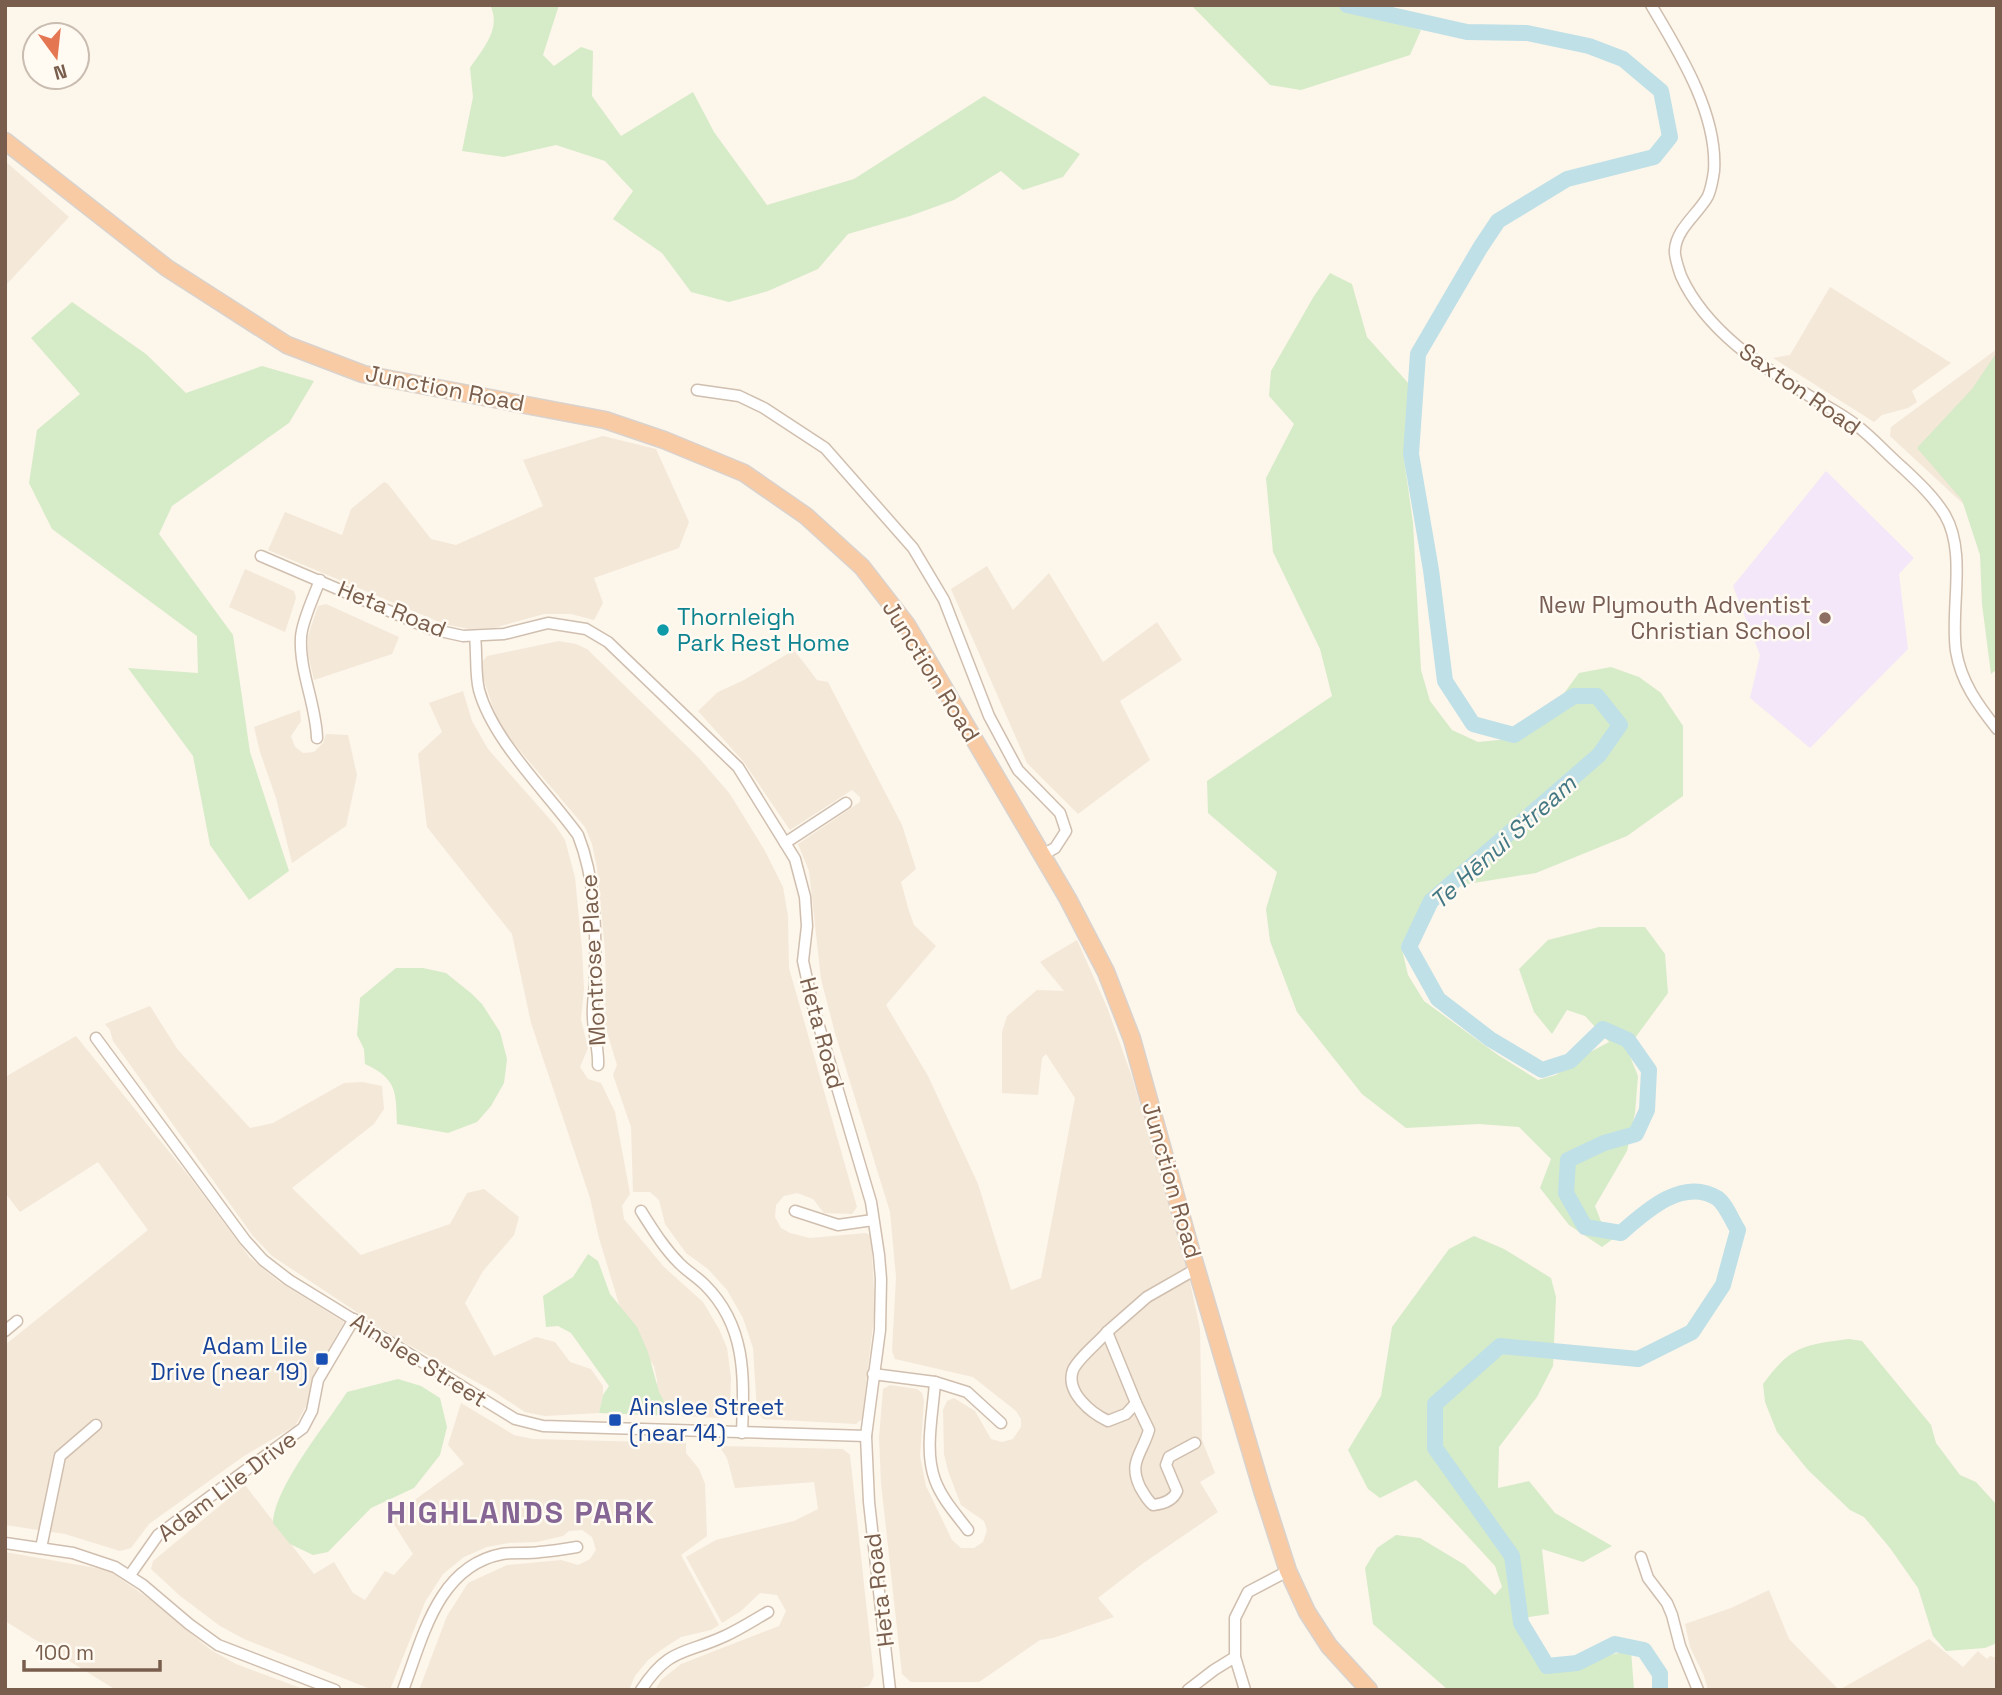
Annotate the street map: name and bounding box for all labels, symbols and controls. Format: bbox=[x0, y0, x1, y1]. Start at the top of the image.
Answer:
north arrow bbox=[21, 21, 91, 91]
text: N bbox=[51, 58, 70, 86]
street label: Saxton Road bbox=[1733, 336, 1867, 442]
street label: Junction Road bbox=[363, 358, 527, 418]
street label: Heta Road bbox=[333, 574, 451, 644]
place label: New Plymouth Adventist Christian School bbox=[1539, 590, 1811, 646]
street label: Junction Road bbox=[876, 595, 986, 747]
place label: Thornleigh Park Rest Home bbox=[677, 602, 850, 658]
marker: New Plymouth Adventist Christian School bbox=[1817, 610, 1833, 626]
marker: Thornleigh Park Rest Home bbox=[655, 622, 671, 638]
water label: Te Hēnui Stream bbox=[1423, 767, 1584, 916]
street label: Montrose Place bbox=[574, 873, 612, 1047]
street label: Heta Road bbox=[793, 974, 851, 1092]
street label: Junction Road bbox=[1135, 1098, 1209, 1262]
street label: Ainslee Street bbox=[345, 1306, 493, 1414]
place label: Adam Lile Drive (near 19) bbox=[151, 1331, 308, 1387]
marker: Adam Lile Drive (near 19) bbox=[314, 1351, 330, 1367]
place label: Ainslee Street (near 14) bbox=[629, 1392, 784, 1448]
marker: Ainslee Street (near 14) bbox=[607, 1412, 623, 1428]
street label: Adam Lile Drive bbox=[151, 1424, 303, 1548]
district label: HIGHLANDS PARK bbox=[386, 1493, 656, 1532]
street label: Heta Road bbox=[857, 1531, 901, 1649]
scale bar bbox=[24, 1628, 161, 1672]
text: 100 m bbox=[35, 1639, 94, 1666]

